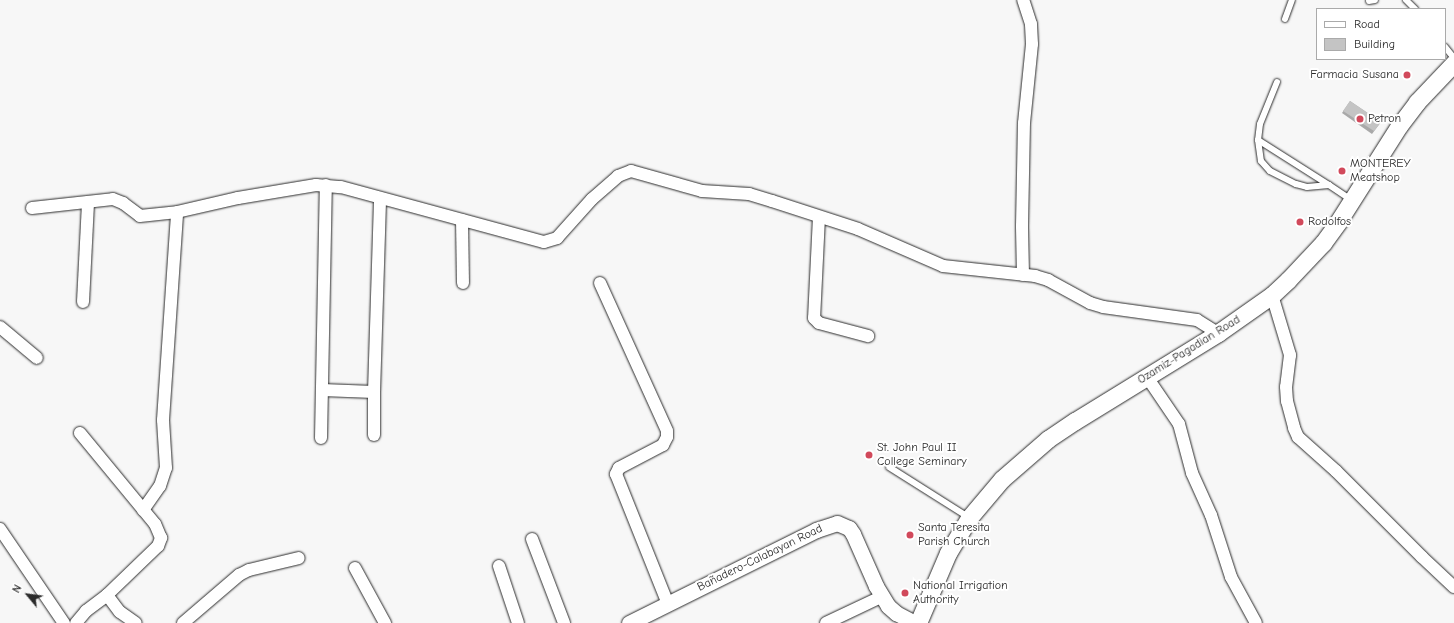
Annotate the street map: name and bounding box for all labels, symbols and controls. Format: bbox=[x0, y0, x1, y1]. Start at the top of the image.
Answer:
legend bbox=[1316, 8, 1446, 60]
text: Road bbox=[1354, 17, 1380, 31]
text: Building bbox=[1354, 37, 1395, 51]
place label: Farmacia Susana bbox=[1310, 68, 1399, 82]
marker: Farmacia Susana bbox=[1402, 70, 1412, 80]
place label: Petron bbox=[1368, 112, 1401, 126]
marker: Petron bbox=[1355, 114, 1365, 124]
place label: MONTEREY Meatshop bbox=[1350, 157, 1411, 185]
marker: MONTEREY Meatshop bbox=[1337, 166, 1347, 176]
place label: Rodolfos bbox=[1308, 215, 1351, 229]
marker: Rodolfos bbox=[1295, 217, 1305, 227]
street label: Ozamiz-Pagadian Road bbox=[1135, 313, 1243, 387]
place label: St. John Paul II College Seminary bbox=[877, 441, 967, 469]
marker: St. John Paul II College Seminary bbox=[864, 450, 874, 460]
street label: Bañadero-Calabayan Road bbox=[695, 521, 825, 595]
place label: Santa Teresita Parish Church bbox=[918, 521, 990, 549]
marker: Santa Teresita Parish Church bbox=[905, 530, 915, 540]
north arrow bbox=[8, 575, 48, 615]
place label: National Irrigation Authority bbox=[913, 579, 1008, 607]
text: N bbox=[10, 583, 24, 595]
marker: National Irrigation Authority bbox=[900, 588, 910, 598]

